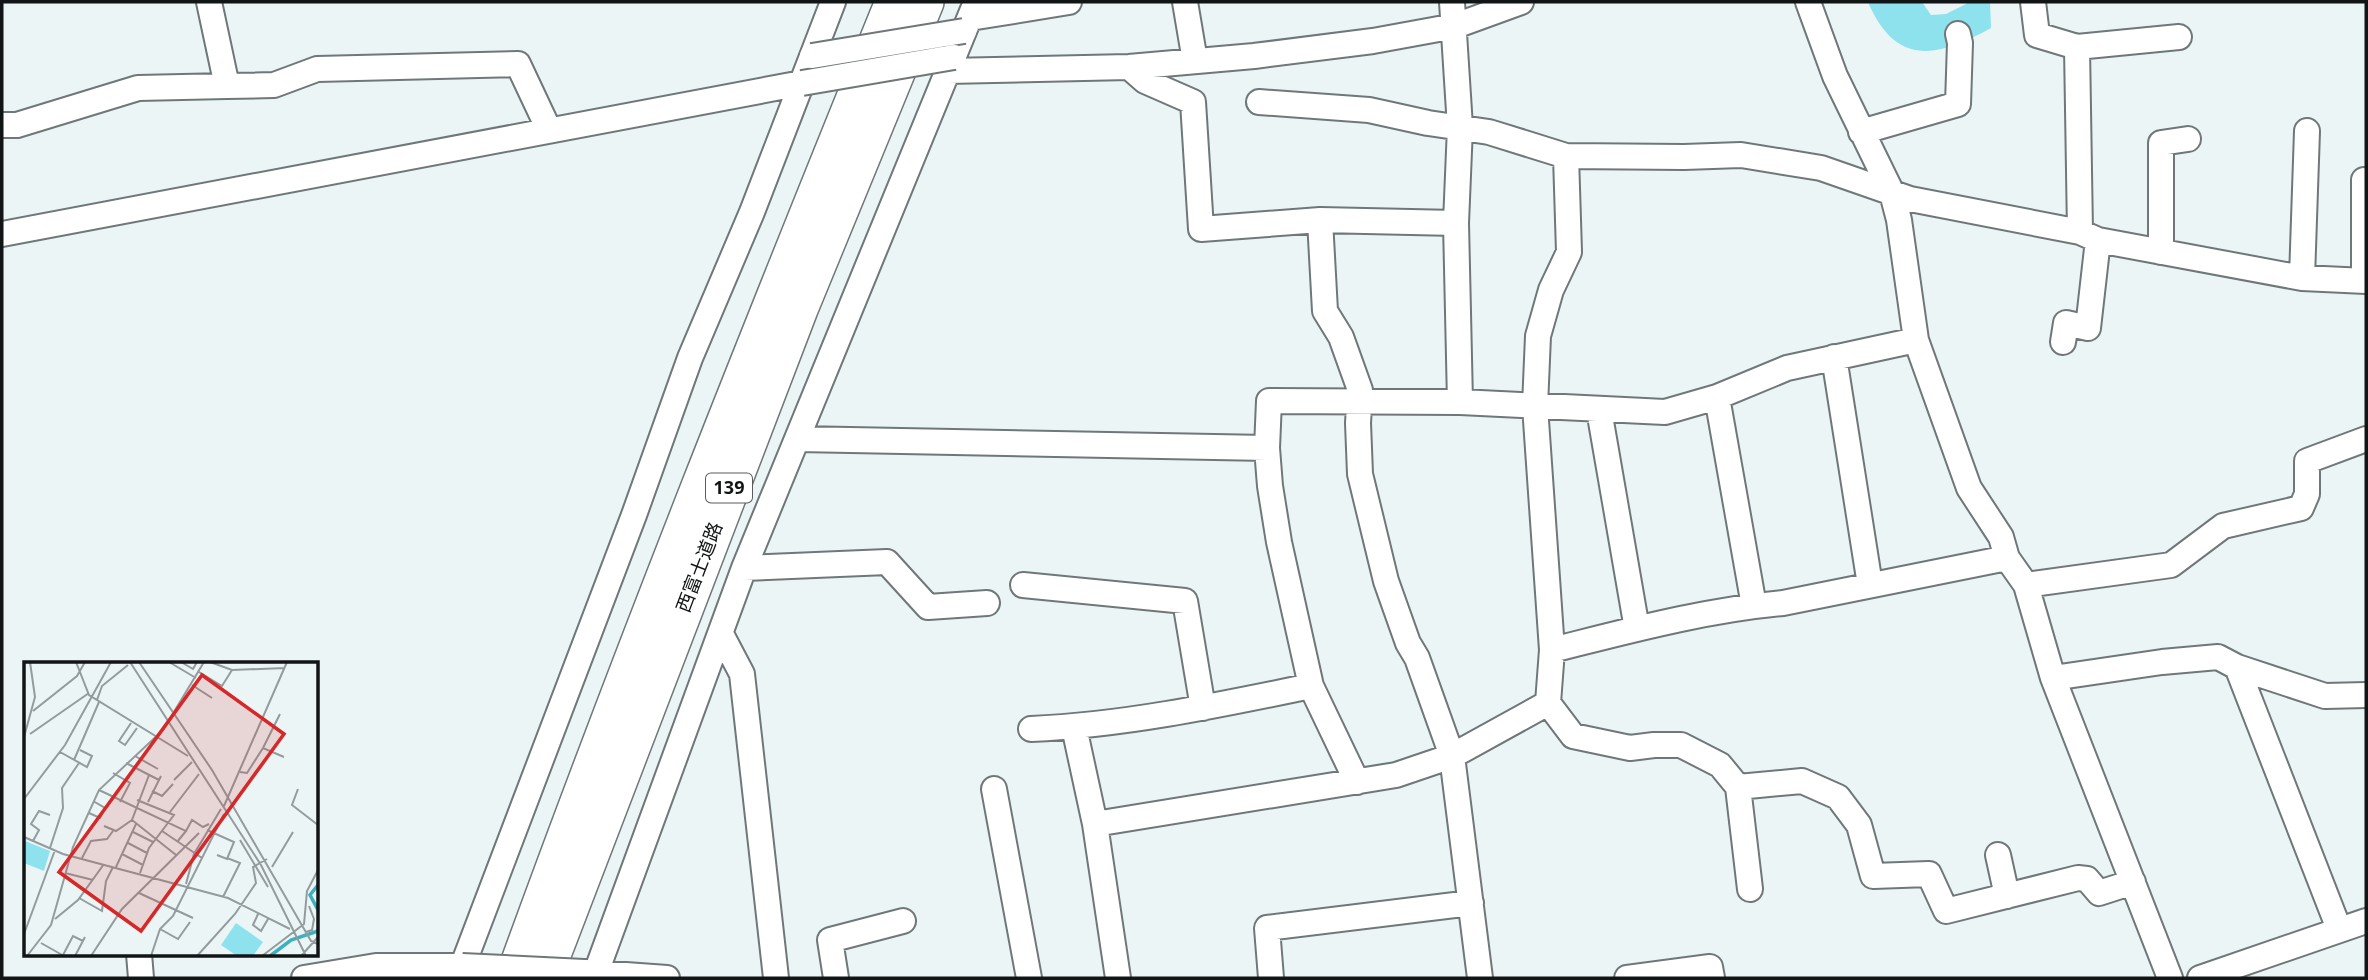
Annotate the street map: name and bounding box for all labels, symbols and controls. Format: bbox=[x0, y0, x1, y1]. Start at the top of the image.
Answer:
road number: 139 bbox=[706, 474, 752, 502]
street label: 西富士道路 bbox=[670, 518, 728, 616]
inset map bbox=[24, 662, 318, 956]

